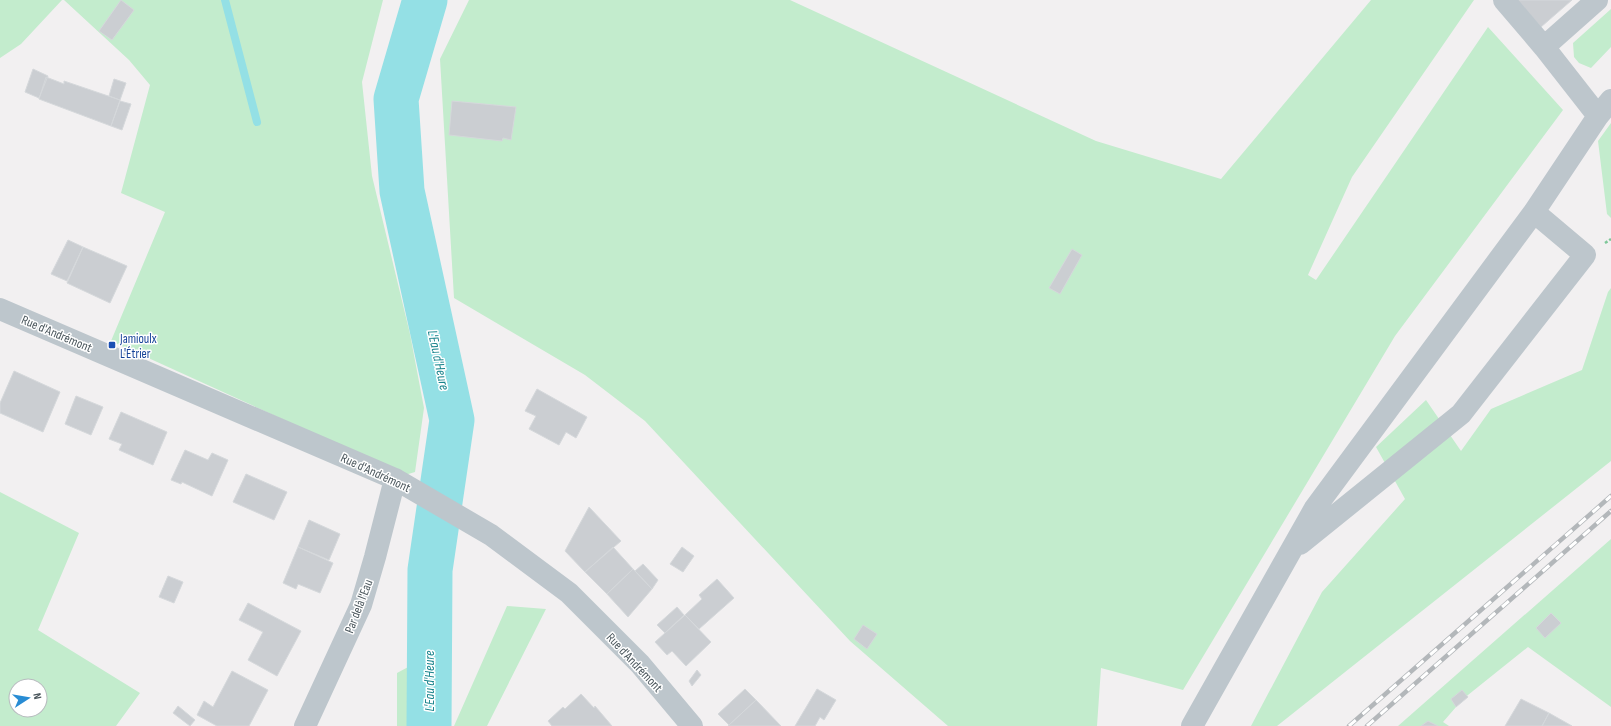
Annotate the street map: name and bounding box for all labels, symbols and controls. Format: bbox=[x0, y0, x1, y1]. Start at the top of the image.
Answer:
street label: Rue d'Andrémont bbox=[19, 312, 94, 356]
water label: L'Eau d'Heure bbox=[424, 329, 453, 392]
place label: Jamioulx L'Étrier bbox=[119, 331, 157, 362]
marker: Jamioulx L'Étrier bbox=[107, 340, 117, 350]
street label: Rue d'Andrémont bbox=[338, 450, 413, 496]
street label: Par delà l'Eau bbox=[341, 577, 376, 636]
street label: Rue d'Andrémont bbox=[603, 630, 666, 696]
water label: L'Eau d'Heure bbox=[421, 650, 438, 711]
north arrow bbox=[8, 678, 48, 718]
text: N bbox=[30, 692, 44, 700]

